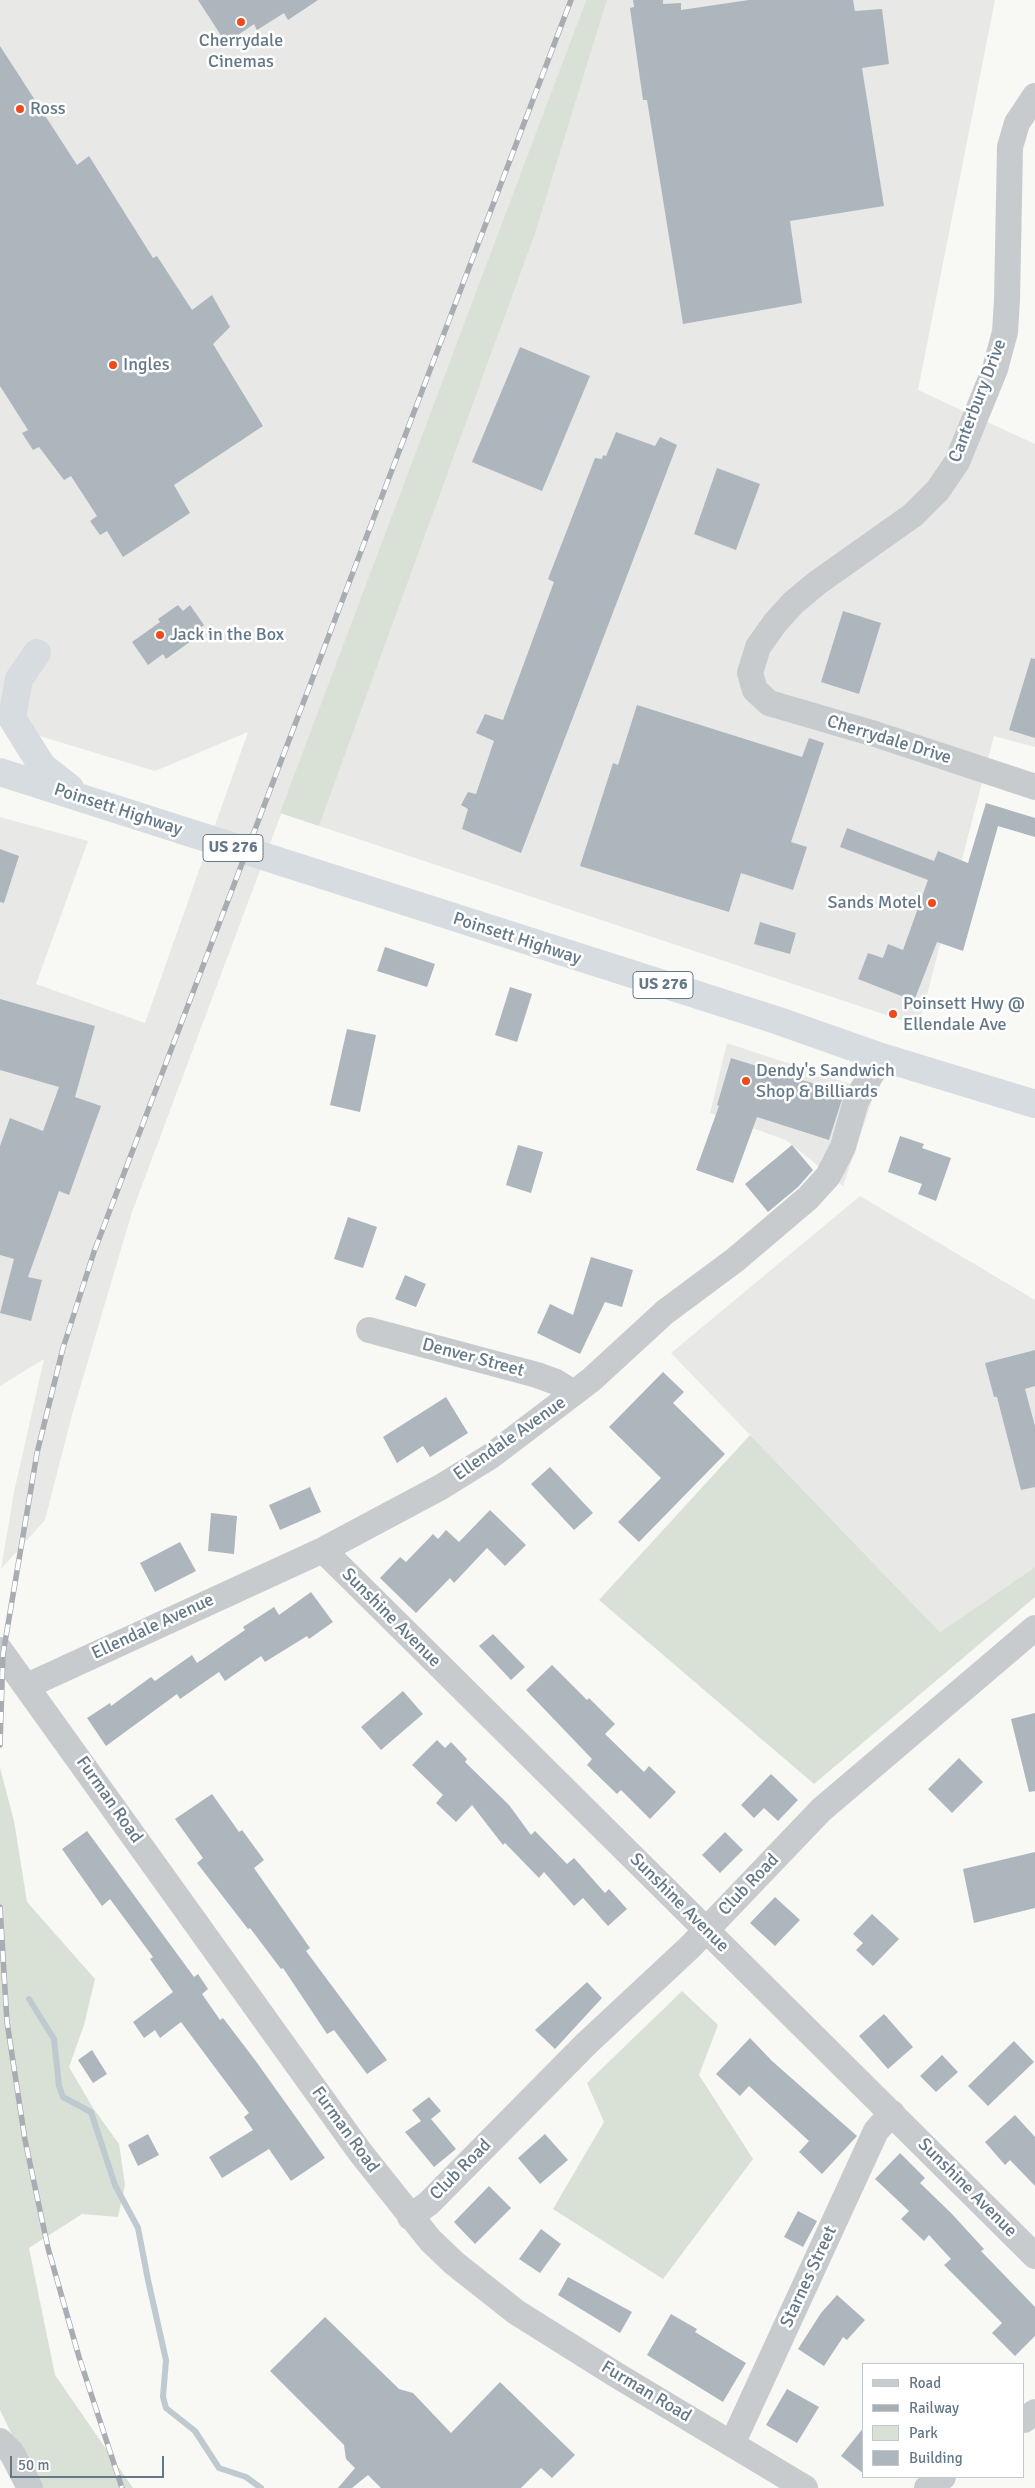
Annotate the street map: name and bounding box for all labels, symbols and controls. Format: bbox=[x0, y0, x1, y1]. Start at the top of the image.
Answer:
marker: Cherrydale Cinemas bbox=[235, 16, 247, 28]
place label: Cherrydale Cinemas bbox=[199, 30, 283, 72]
place label: Ross bbox=[30, 98, 66, 120]
marker: Ross bbox=[14, 103, 26, 115]
street label: Canterbury Drive bbox=[945, 336, 1011, 466]
place label: Ingles bbox=[123, 354, 170, 376]
marker: Ingles bbox=[107, 359, 119, 371]
place label: Jack in the Box bbox=[170, 624, 284, 646]
marker: Jack in the Box bbox=[154, 629, 166, 641]
street label: Cherrydale Drive bbox=[824, 711, 954, 769]
street label: Poinsett Highway bbox=[51, 779, 185, 841]
road number: US 276 bbox=[203, 834, 263, 861]
place label: Sands Motel bbox=[828, 892, 922, 914]
marker: Sands Motel bbox=[926, 897, 938, 909]
street label: Poinsett Highway bbox=[450, 908, 584, 970]
road number: US 276 bbox=[633, 972, 693, 998]
place label: Poinsett Hwy @ Ellendale Ave bbox=[903, 993, 1025, 1036]
marker: Poinsett Hwy @ Ellendale Ave bbox=[887, 1008, 899, 1020]
place label: Dendy's Sandwich Shop & Billiards bbox=[756, 1060, 895, 1102]
marker: Dendy's Sandwich Shop & Billiards bbox=[740, 1075, 752, 1087]
street label: Denver Street bbox=[420, 1334, 526, 1382]
street label: Ellendale Avenue bbox=[450, 1392, 570, 1486]
street label: Sunshine Avenue bbox=[337, 1564, 445, 1672]
street label: Ellendale Avenue bbox=[89, 1589, 217, 1665]
street label: Furman Road bbox=[71, 1752, 147, 1848]
street label: Sunshine Avenue bbox=[625, 1849, 733, 1957]
street label: Club Road bbox=[714, 1850, 784, 1920]
street label: Furman Road bbox=[307, 2083, 383, 2177]
street label: Sunshine Avenue bbox=[913, 2134, 1021, 2242]
street label: Club Road bbox=[426, 2135, 496, 2205]
street label: Starnes Street bbox=[776, 2223, 842, 2331]
street label: Furman Road bbox=[597, 2357, 695, 2427]
legend bbox=[862, 2363, 1025, 2478]
text: Road bbox=[909, 2374, 941, 2392]
text: Railway bbox=[909, 2399, 959, 2417]
text: Park bbox=[909, 2424, 938, 2442]
scale bar bbox=[12, 2446, 166, 2478]
text: Building bbox=[909, 2449, 963, 2467]
text: 50 m bbox=[18, 2456, 49, 2474]

